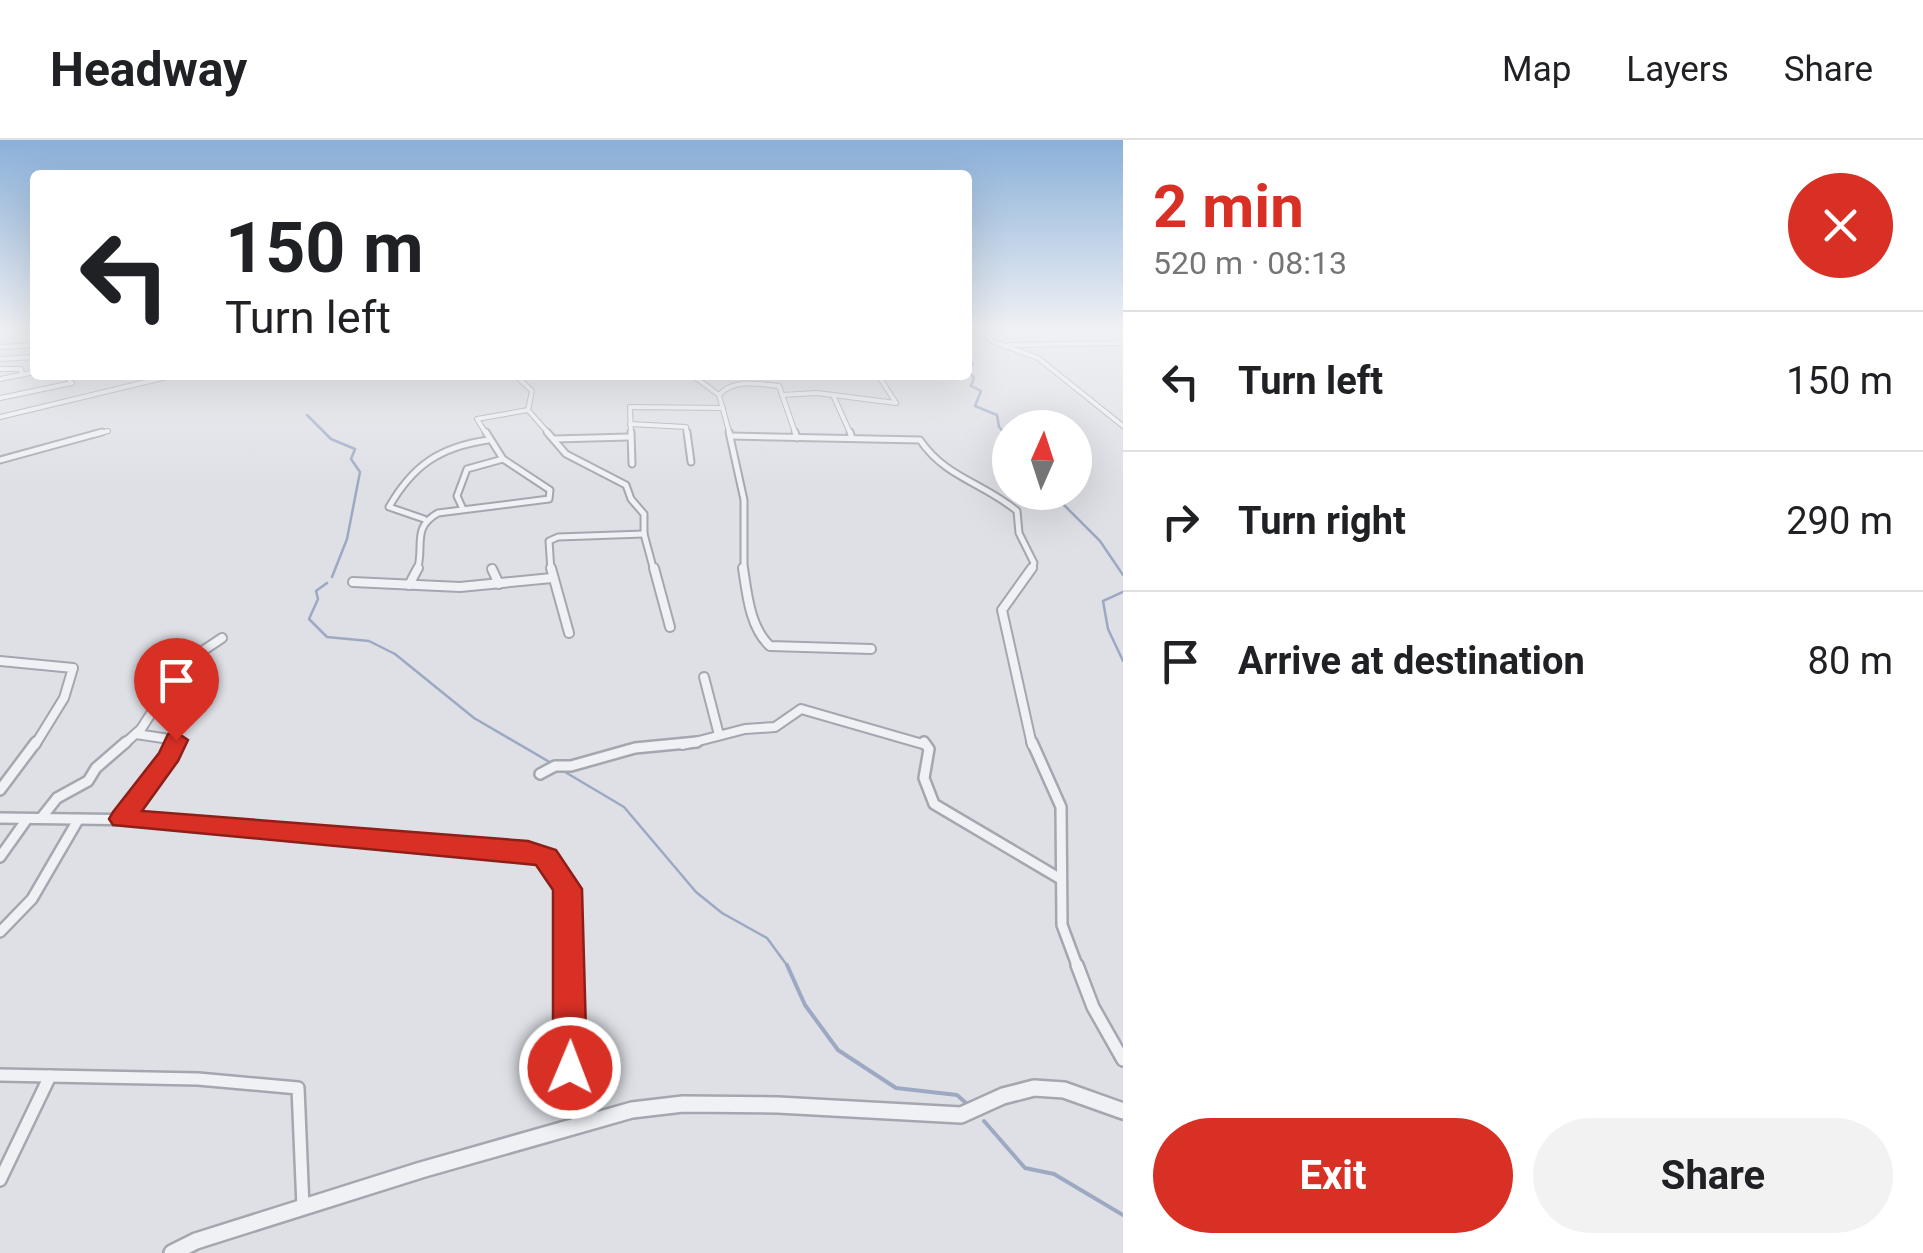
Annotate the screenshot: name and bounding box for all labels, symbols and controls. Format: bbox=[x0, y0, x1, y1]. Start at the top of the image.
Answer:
text: Headway bbox=[50, 41, 247, 98]
text: Map bbox=[1502, 49, 1571, 90]
text: Layers bbox=[1626, 49, 1729, 90]
text: Share bbox=[1784, 49, 1873, 90]
text: 2 min bbox=[1153, 171, 1304, 242]
button: close bbox=[1788, 173, 1893, 278]
text: 150 m bbox=[225, 207, 424, 289]
icon: left bbox=[60, 210, 190, 340]
text: 520 m · 08:13 bbox=[1153, 244, 1347, 282]
text: Turn left bbox=[225, 291, 391, 344]
icon: left bbox=[1153, 354, 1208, 409]
text: Turn left bbox=[1238, 359, 1383, 403]
text: 150 m bbox=[1786, 359, 1893, 403]
north arrow bbox=[992, 410, 1092, 510]
map controls bbox=[992, 410, 1092, 510]
icon: right bbox=[1153, 494, 1208, 549]
text: Turn right bbox=[1238, 499, 1406, 543]
text: 290 m bbox=[1786, 499, 1893, 543]
icon: arrive bbox=[1153, 634, 1208, 689]
pin bbox=[134, 638, 219, 741]
text: Arrive at destination bbox=[1238, 639, 1585, 683]
text: 80 m bbox=[1808, 639, 1893, 683]
icon: arrive bbox=[149, 653, 204, 708]
position arrow bbox=[518, 1016, 622, 1120]
button: Exit bbox=[1153, 1118, 1513, 1233]
button: Share bbox=[1533, 1118, 1893, 1233]

